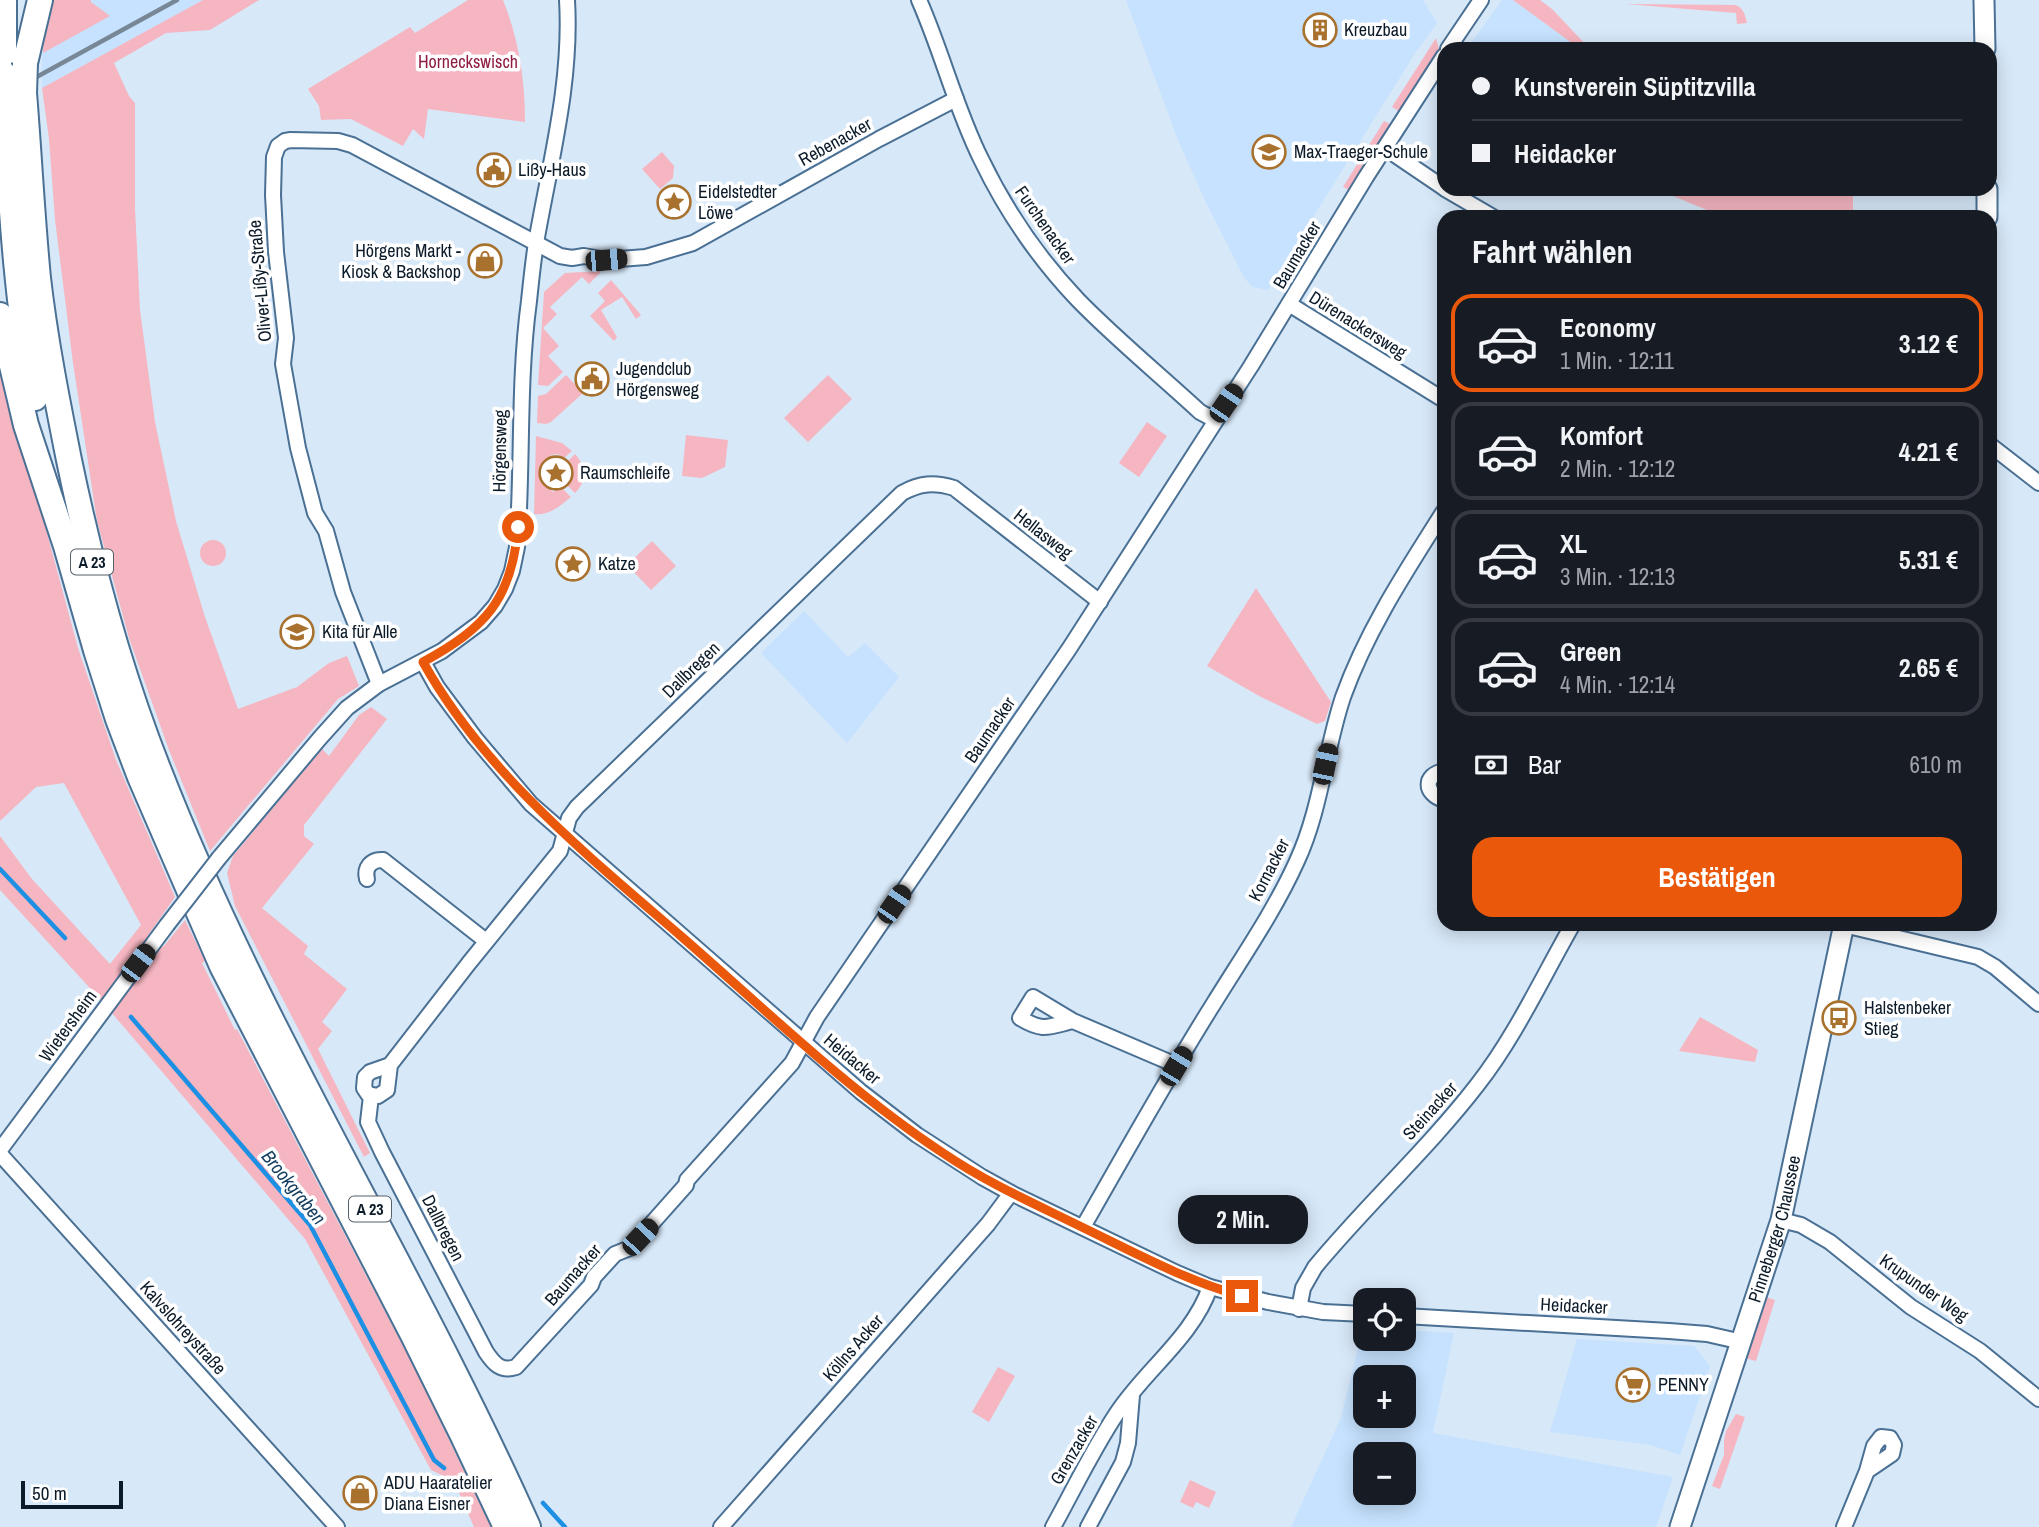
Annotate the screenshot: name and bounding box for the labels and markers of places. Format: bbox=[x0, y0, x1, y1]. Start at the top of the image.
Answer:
building icon: Kreuzbau bbox=[1301, 11, 1339, 49]
place label: Kreuzbau bbox=[1344, 17, 1407, 42]
school or university icon: Max-Traeger-Schule bbox=[1250, 133, 1288, 171]
place label: Max-Traeger-Schule bbox=[1294, 139, 1428, 164]
public building icon: Lißy-Haus bbox=[475, 151, 513, 189]
place label: Lißy-Haus bbox=[518, 157, 586, 182]
place label: Eidelstedter Löwe bbox=[698, 179, 777, 225]
place icon: Eidelstedter Löwe bbox=[655, 183, 693, 221]
place label: Hörgens Markt - Kiosk & Backshop bbox=[341, 238, 461, 284]
shop icon: Hörgens Markt - Kiosk & Backshop bbox=[466, 242, 504, 280]
place label: Jugendclub Hörgensweg bbox=[616, 356, 700, 402]
public building icon: Jugendclub Hörgensweg bbox=[573, 360, 611, 398]
place icon: Raumschleife bbox=[537, 454, 575, 492]
place label: Raumschleife bbox=[580, 460, 670, 485]
place icon: Katze bbox=[554, 545, 592, 583]
place label: Katze bbox=[598, 551, 636, 576]
school or university icon: Kita für Alle bbox=[278, 613, 316, 651]
place label: Kita für Alle bbox=[322, 619, 398, 644]
place label: Halstenbeker Stieg bbox=[1864, 995, 1951, 1041]
bus stop icon: Halstenbeker Stieg bbox=[1820, 999, 1858, 1037]
supermarket icon: PENNY bbox=[1614, 1366, 1652, 1404]
place label: PENNY bbox=[1658, 1372, 1709, 1397]
place label: ADU Haaratelier Diana Eisner bbox=[383, 1470, 492, 1516]
shop icon: ADU Haaratelier Diana Eisner bbox=[341, 1474, 379, 1512]

